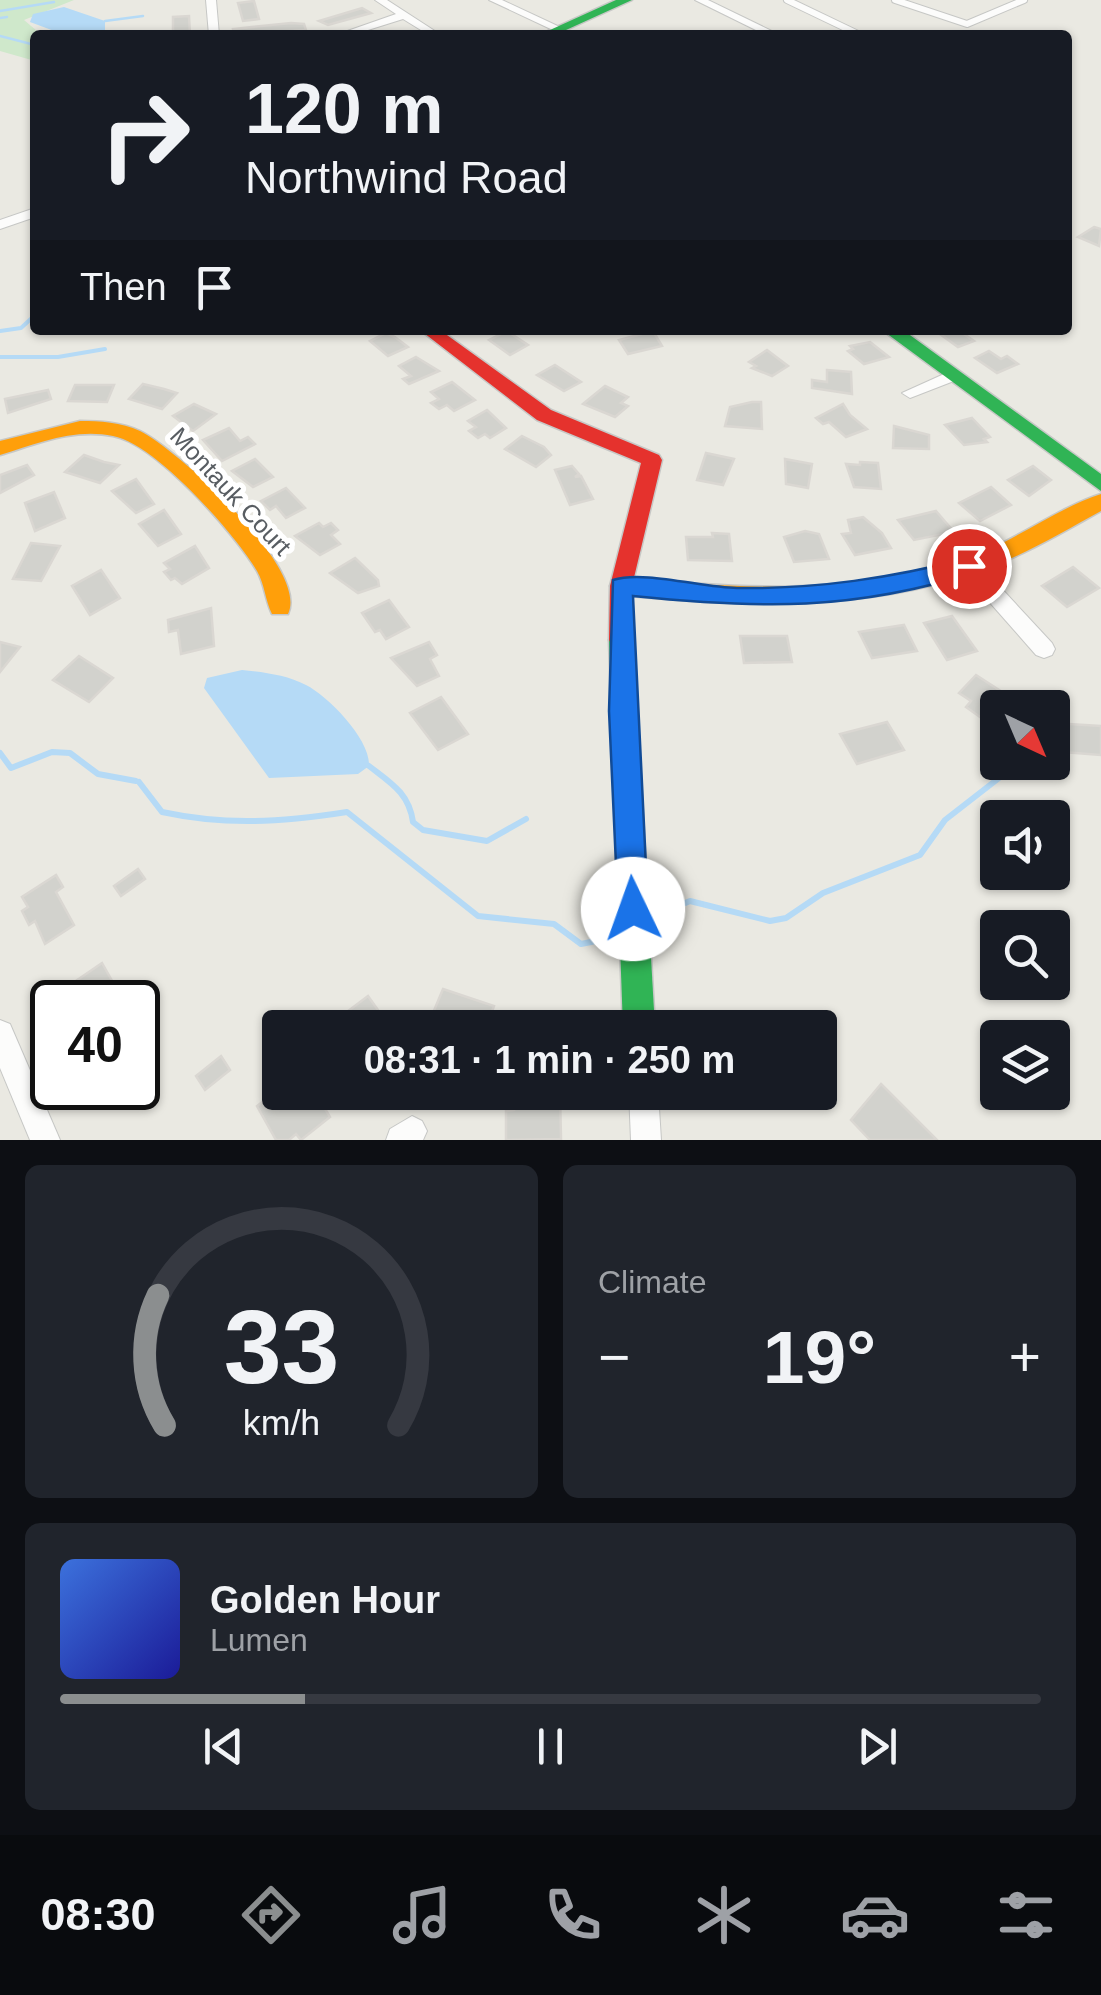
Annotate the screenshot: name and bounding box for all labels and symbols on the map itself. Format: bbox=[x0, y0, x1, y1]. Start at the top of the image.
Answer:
street label: Montauk Court bbox=[165, 421, 297, 561]
pin bbox=[927, 524, 1012, 609]
north arrow bbox=[980, 690, 1070, 780]
position arrow bbox=[581, 857, 685, 961]
speed limit sign: 40 bbox=[30, 980, 160, 1110]

